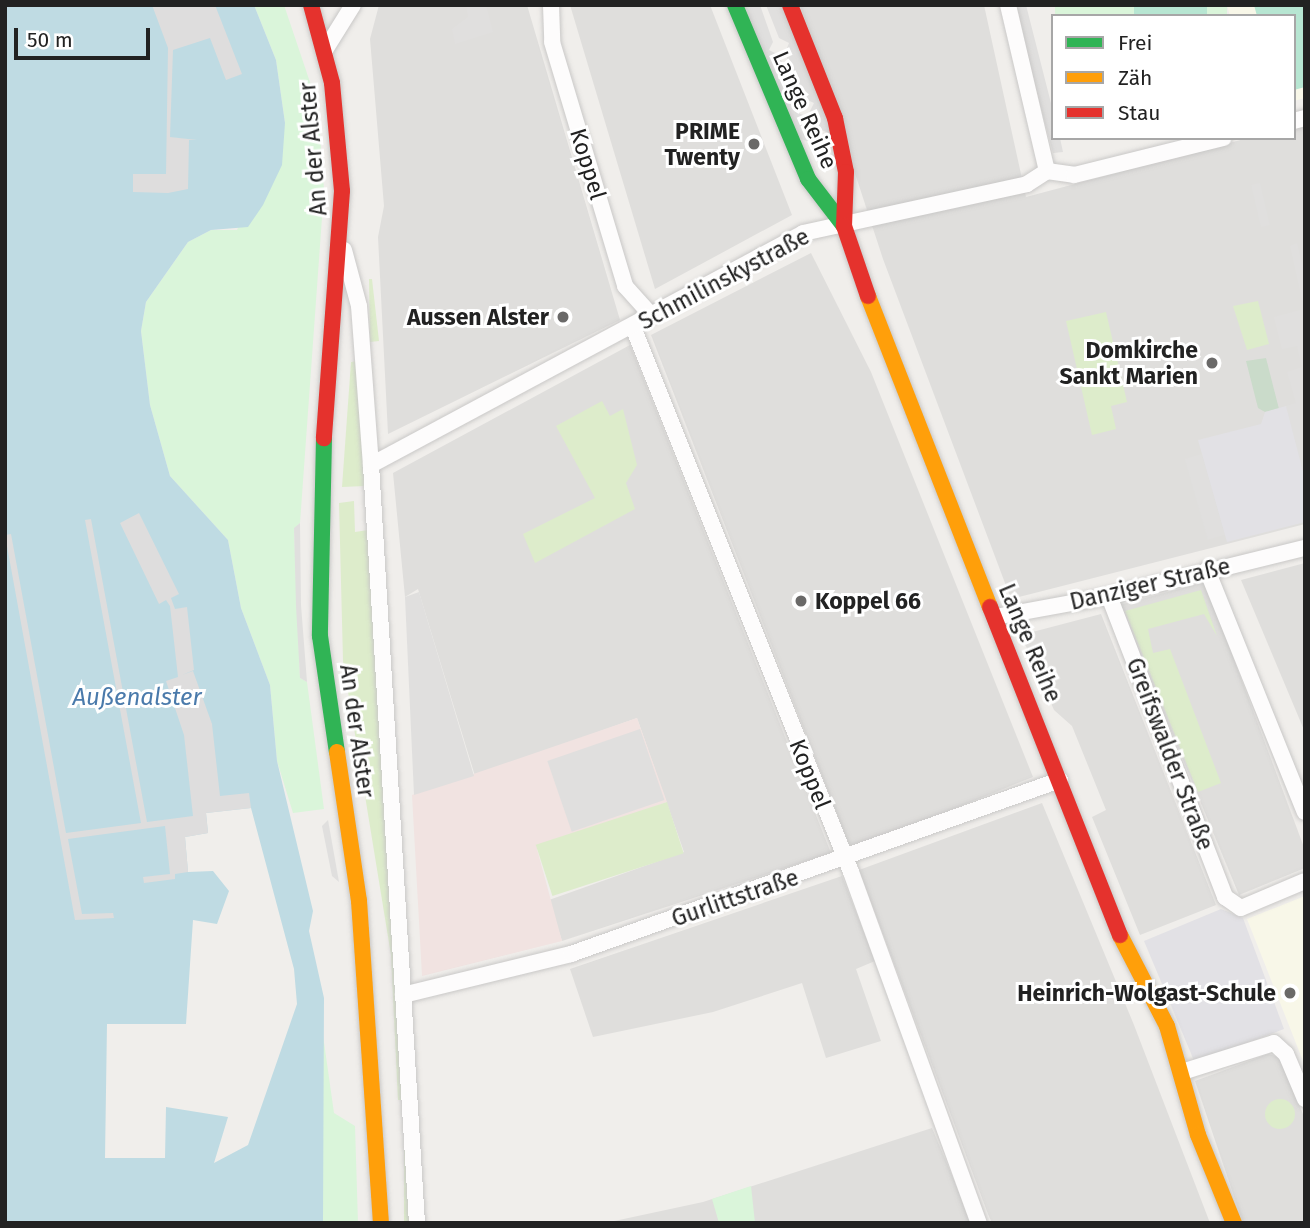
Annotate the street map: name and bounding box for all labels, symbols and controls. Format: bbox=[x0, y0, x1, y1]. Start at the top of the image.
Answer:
scale bar bbox=[18, 14, 154, 58]
legend bbox=[1051, 14, 1296, 140]
text: 50 m bbox=[27, 27, 73, 53]
text: Frei bbox=[1118, 30, 1152, 56]
street label: Lange Reihe bbox=[767, 47, 843, 173]
text: Zäh bbox=[1118, 65, 1152, 91]
street label: An der Alster bbox=[293, 81, 333, 217]
text: Stau bbox=[1118, 100, 1161, 126]
place label: PRIME Twenty bbox=[664, 117, 740, 171]
street label: Koppel bbox=[564, 125, 612, 203]
marker: PRIME Twenty bbox=[746, 136, 762, 152]
street label: Schmilinskystraße bbox=[634, 222, 814, 336]
place label: Aussen Alster bbox=[407, 303, 549, 331]
marker: Aussen Alster bbox=[555, 309, 571, 325]
place label: Domkirche Sankt Marien bbox=[1060, 336, 1198, 390]
marker: Domkirche Sankt Marien bbox=[1204, 355, 1220, 371]
street label: Danziger Straße bbox=[1067, 552, 1233, 616]
street label: Lange Reihe bbox=[993, 580, 1067, 706]
place label: Koppel 66 bbox=[815, 587, 921, 615]
marker: Koppel 66 bbox=[793, 593, 809, 609]
street label: Greifswalder Straße bbox=[1121, 654, 1219, 854]
street label: An der Alster bbox=[334, 663, 380, 799]
water label: Außenalster bbox=[72, 684, 202, 712]
street label: Koppel bbox=[783, 735, 837, 813]
street label: Gurlittstraße bbox=[668, 863, 802, 933]
place label: Heinrich-Wolgast-Schule bbox=[1017, 979, 1276, 1007]
marker: Heinrich-Wolgast-Schule bbox=[1282, 985, 1298, 1001]

